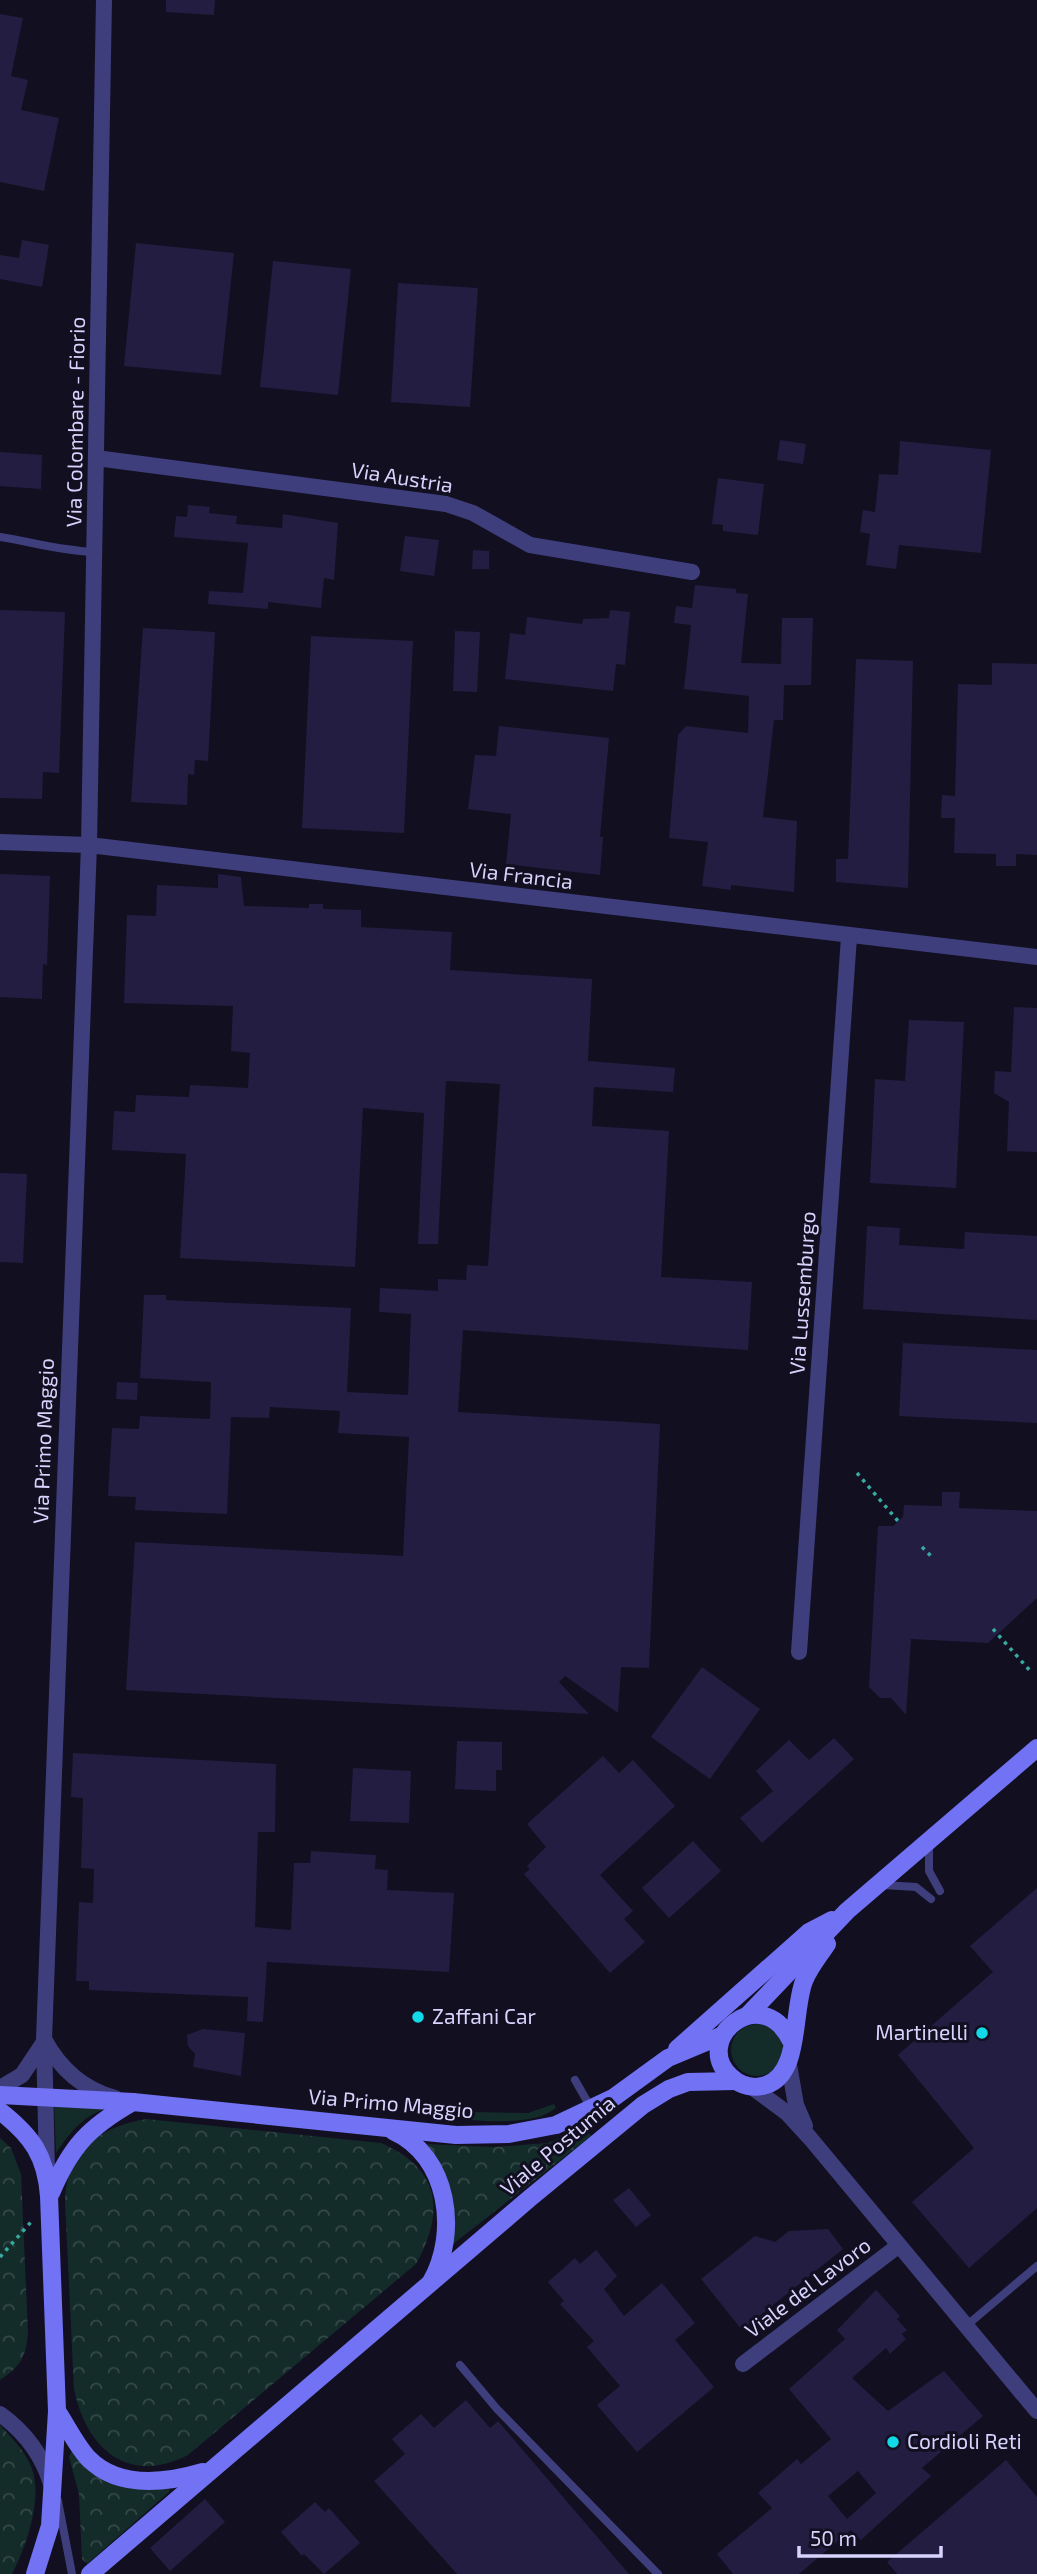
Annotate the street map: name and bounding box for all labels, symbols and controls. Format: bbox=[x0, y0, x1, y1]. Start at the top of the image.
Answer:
street label: Via Colombare - Fiorio bbox=[60, 317, 89, 527]
street label: Via Austria bbox=[350, 456, 455, 497]
street label: Via Francia bbox=[468, 856, 574, 893]
street label: Via Lussemburgo bbox=[783, 1210, 820, 1375]
street label: Via Primo Maggio bbox=[27, 1358, 58, 1524]
place label: Zaffani Car bbox=[432, 2003, 536, 2028]
marker: Zaffani Car bbox=[410, 2009, 426, 2025]
place label: Martinelli bbox=[875, 2019, 968, 2044]
marker: Martinelli bbox=[974, 2025, 990, 2041]
street label: Via Primo Maggio bbox=[307, 2083, 475, 2122]
street label: Viale Postumia bbox=[495, 2090, 619, 2200]
street label: Viale del Lavoro bbox=[739, 2231, 875, 2342]
place label: Cordioli Reti bbox=[907, 2428, 1022, 2453]
marker: Cordioli Reti bbox=[885, 2434, 901, 2450]
scale bar bbox=[799, 2514, 941, 2558]
text: 50 m bbox=[810, 2525, 857, 2550]

